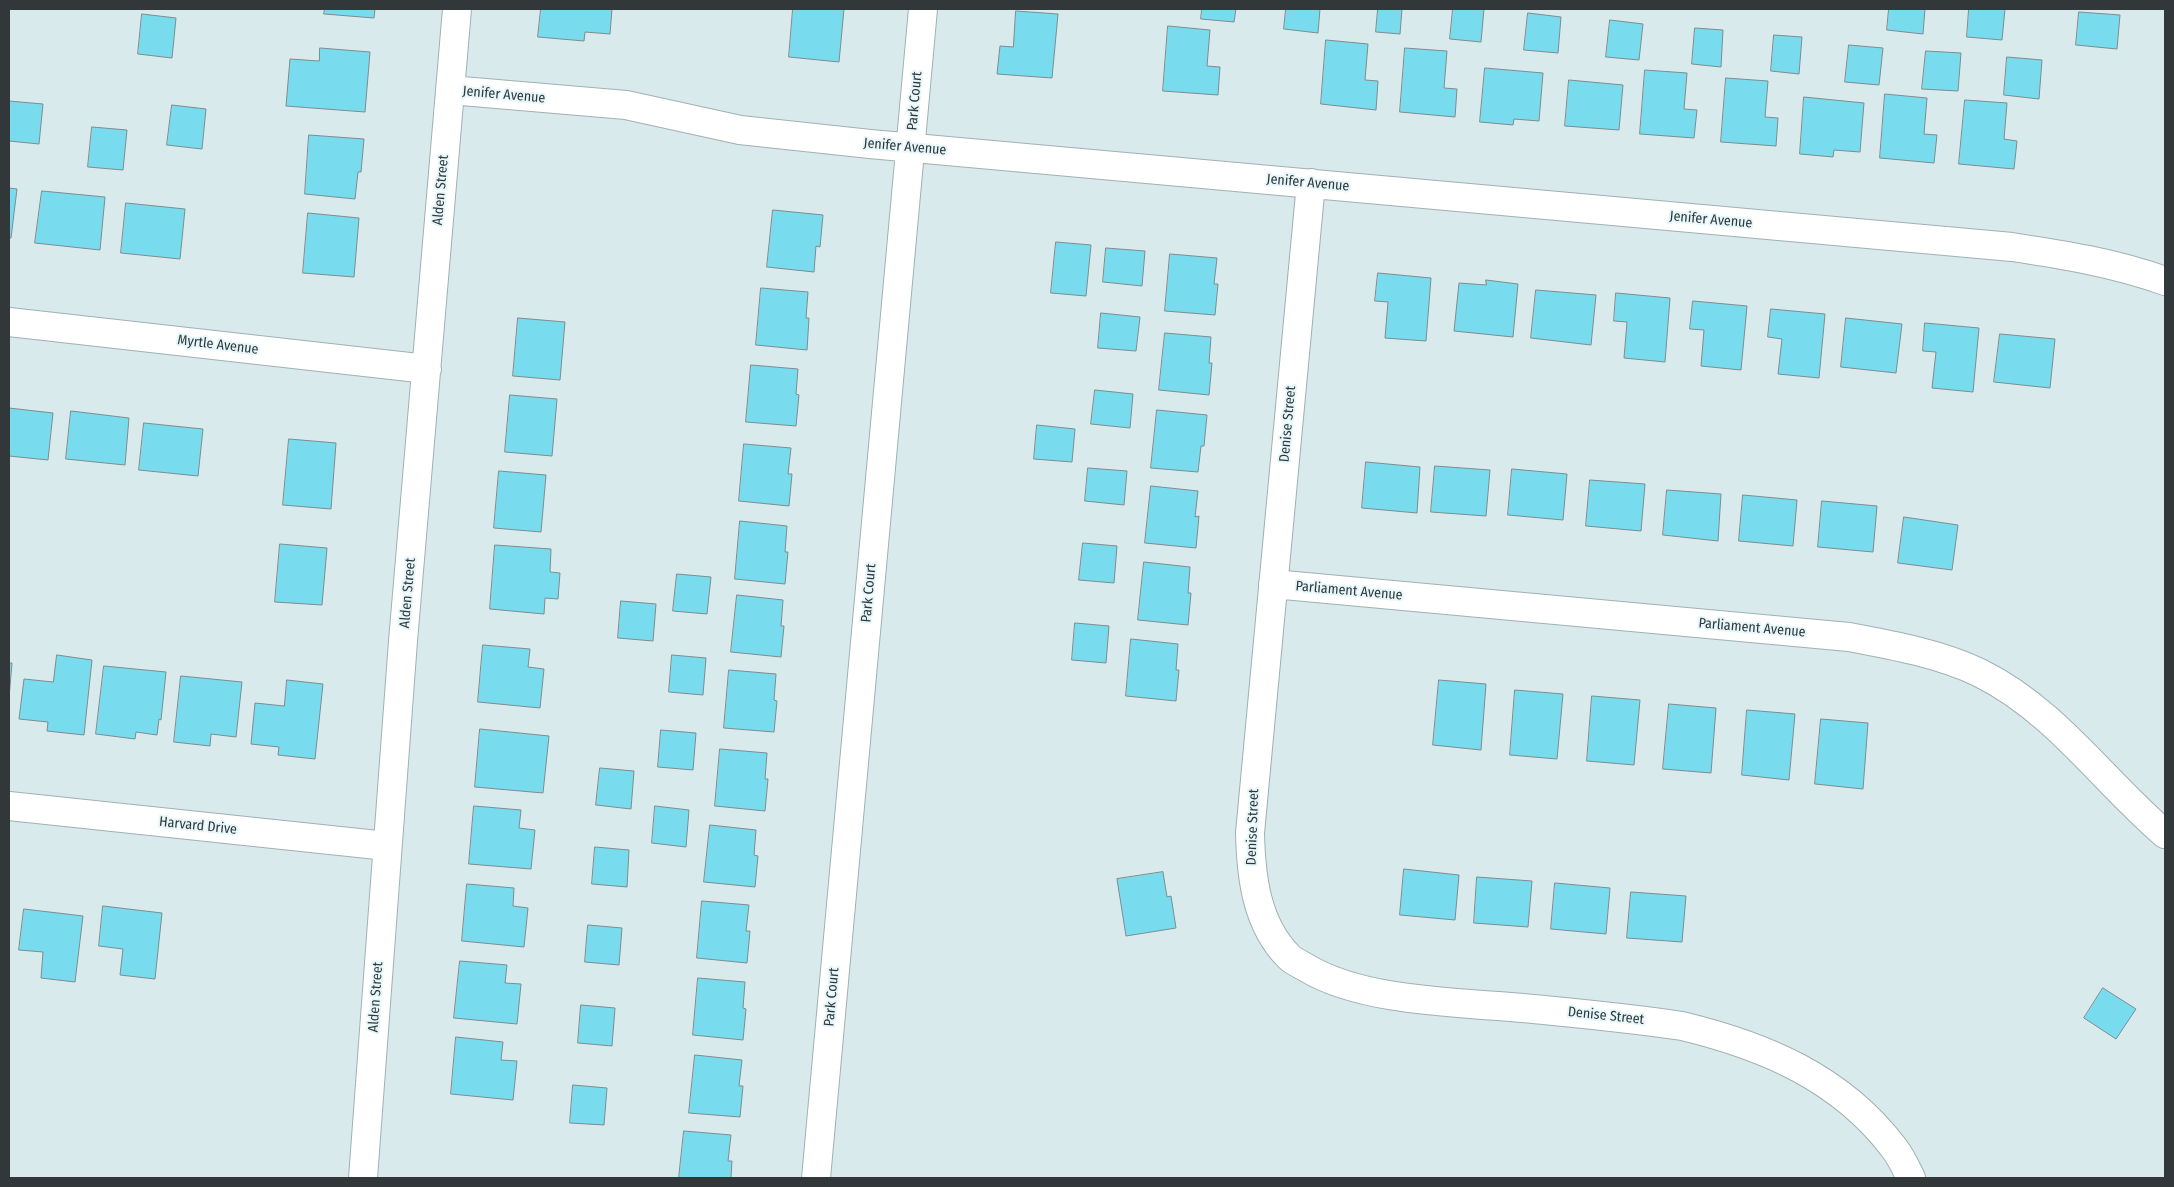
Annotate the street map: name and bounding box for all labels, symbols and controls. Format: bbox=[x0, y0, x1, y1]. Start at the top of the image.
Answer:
street label: Park Court bbox=[904, 71, 926, 131]
street label: Jenifer Avenue bbox=[462, 83, 546, 107]
street label: Jenifer Avenue bbox=[863, 135, 947, 159]
street label: Alden Street bbox=[430, 154, 452, 226]
street label: Jenifer Avenue bbox=[1266, 171, 1350, 195]
street label: Jenifer Avenue bbox=[1669, 208, 1753, 232]
street label: Myrtle Avenue bbox=[177, 332, 259, 358]
street label: Denise Street bbox=[1276, 385, 1300, 463]
street label: Alden Street bbox=[397, 557, 419, 629]
street label: Park Court bbox=[858, 563, 880, 623]
street label: Parliament Avenue bbox=[1295, 578, 1403, 604]
street label: Parliament Avenue bbox=[1698, 615, 1806, 641]
street label: Denise Street bbox=[1243, 788, 1263, 866]
street label: Harvard Drive bbox=[158, 814, 238, 838]
street label: Alden Street bbox=[365, 961, 387, 1033]
street label: Park Court bbox=[821, 967, 843, 1027]
street label: Denise Street bbox=[1567, 1004, 1645, 1028]

